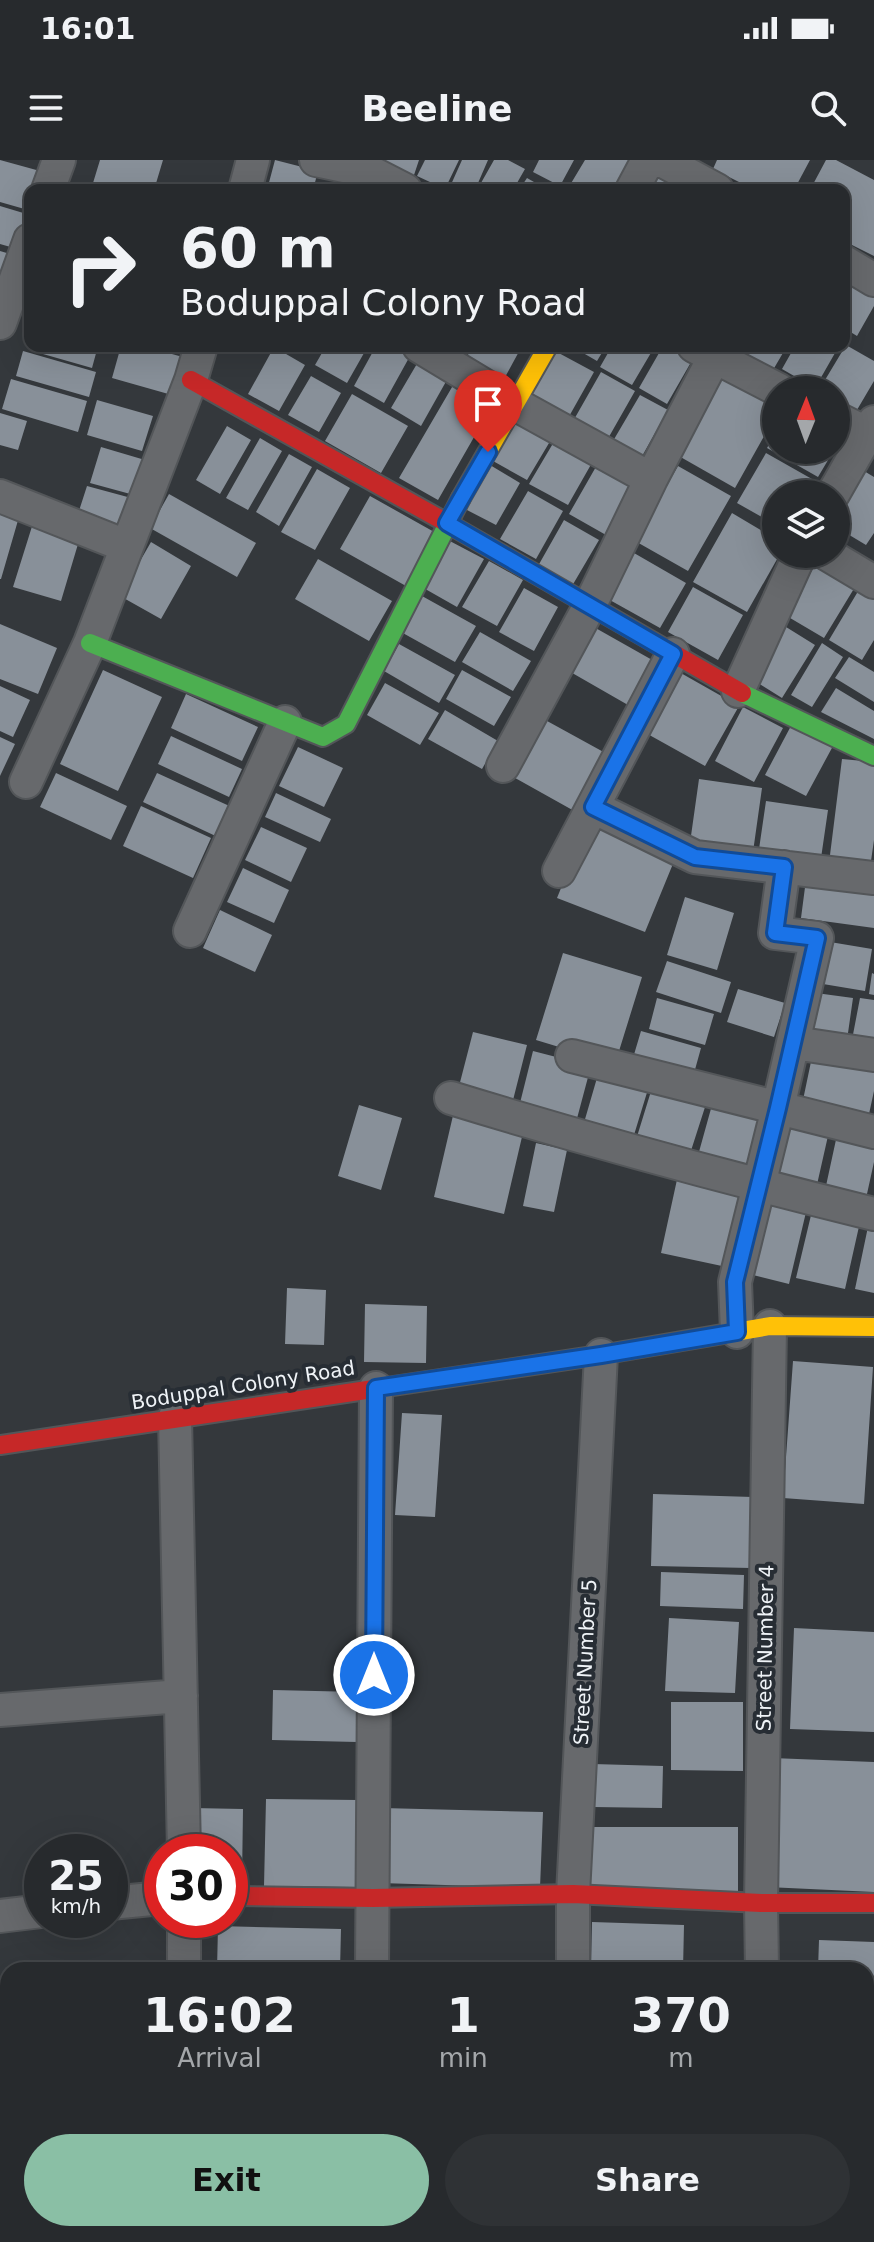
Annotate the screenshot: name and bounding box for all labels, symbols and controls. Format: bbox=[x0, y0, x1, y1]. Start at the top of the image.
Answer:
text: 16:01 bbox=[40, 11, 136, 46]
icon: menu bbox=[24, 86, 68, 130]
icon: search bbox=[806, 86, 850, 130]
text: Beeline bbox=[362, 88, 513, 129]
text: 60 m bbox=[180, 215, 336, 280]
icon: right bbox=[48, 216, 152, 320]
text: Boduppal Colony Road bbox=[180, 282, 587, 323]
pin bbox=[454, 370, 522, 452]
north arrow bbox=[762, 376, 850, 464]
map controls bbox=[762, 376, 850, 568]
icon: arrive bbox=[466, 382, 510, 426]
button: layers bbox=[762, 480, 850, 568]
street label: Boduppal Colony Road bbox=[130, 1355, 356, 1415]
street label: Street Number 4 bbox=[752, 1565, 778, 1731]
street label: Street Number 5 bbox=[569, 1578, 601, 1746]
position arrow bbox=[332, 1633, 416, 1717]
speed limit sign: 30 bbox=[144, 1834, 248, 1938]
text: 25 bbox=[48, 1853, 104, 1899]
text: km/h bbox=[51, 1894, 101, 1918]
text: 16:02 bbox=[143, 1987, 296, 2043]
text: 1 bbox=[447, 1987, 480, 2043]
text: 370 bbox=[631, 1987, 731, 2043]
text: Arrival bbox=[177, 2043, 262, 2073]
text: min bbox=[439, 2043, 488, 2073]
text: m bbox=[668, 2043, 694, 2073]
button: Exit bbox=[24, 2134, 429, 2226]
button: Share bbox=[445, 2134, 850, 2226]

